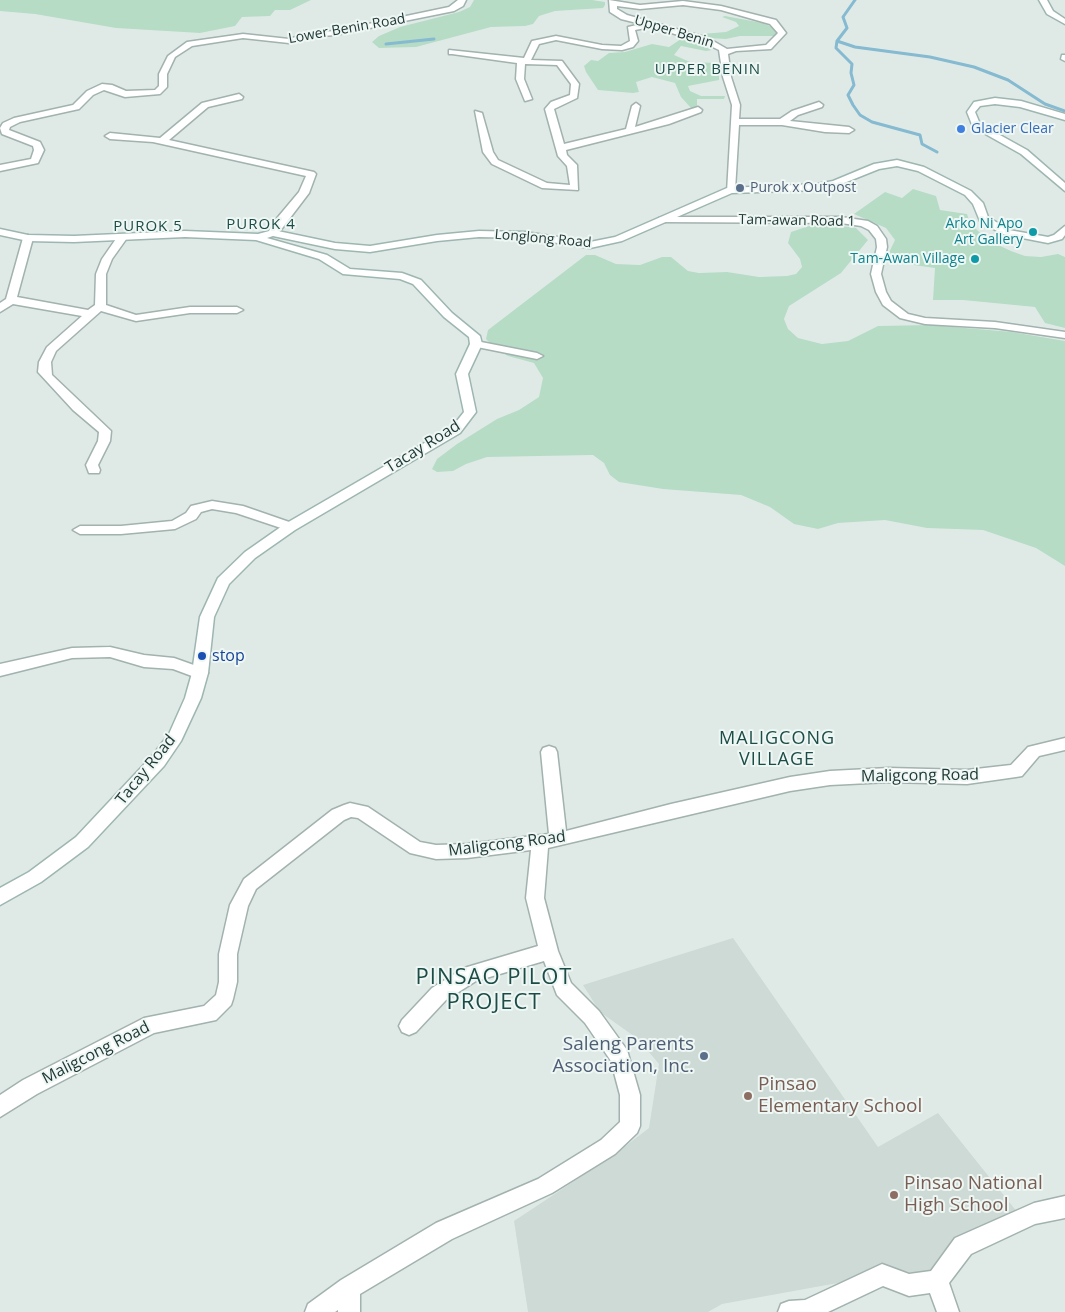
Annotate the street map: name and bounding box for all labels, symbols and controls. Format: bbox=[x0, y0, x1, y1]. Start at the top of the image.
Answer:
street label: Lower Benin Road bbox=[287, 10, 407, 48]
street label: Upper Benin bbox=[632, 12, 716, 52]
district label: UPPER BENIN bbox=[653, 61, 763, 79]
place label: Glacier Clear bbox=[971, 121, 1054, 137]
marker: Glacier Clear bbox=[955, 123, 967, 135]
place label: Purok x Outpost bbox=[750, 180, 856, 196]
marker: Purok x Outpost bbox=[734, 182, 746, 194]
street label: Tam-awan Road 1 bbox=[739, 212, 855, 230]
district label: PUROK 4 bbox=[225, 216, 297, 234]
place label: Arko Ni Apo Art Gallery bbox=[945, 216, 1023, 248]
district label: PUROK 5 bbox=[112, 218, 184, 236]
street label: Longlong Road bbox=[494, 226, 592, 252]
marker: Arko Ni Apo Art Gallery bbox=[1027, 226, 1039, 238]
place label: Tam-Awan Village bbox=[850, 251, 965, 267]
marker: Tam-Awan Village bbox=[969, 253, 981, 265]
street label: Tacay Road bbox=[382, 416, 464, 478]
place label: stop bbox=[212, 646, 245, 666]
marker: stop bbox=[196, 650, 208, 662]
district label: MALIGCONG VILLAGE bbox=[718, 728, 836, 771]
street label: Tacay Road bbox=[112, 731, 180, 809]
street label: Maligcong Road bbox=[861, 765, 979, 787]
street label: Maligcong Road bbox=[447, 827, 567, 861]
district label: PINSAO PILOT PROJECT bbox=[414, 965, 574, 1016]
street label: Maligcong Road bbox=[39, 1018, 153, 1088]
place label: Saleng Parents Association, Inc. bbox=[552, 1034, 694, 1078]
marker: Saleng Parents Association, Inc. bbox=[698, 1050, 710, 1062]
place label: Pinsao Elementary School bbox=[758, 1074, 922, 1118]
marker: Pinsao Elementary School bbox=[742, 1090, 754, 1102]
place label: Pinsao National High School bbox=[904, 1173, 1043, 1217]
marker: Pinsao National High School bbox=[888, 1189, 900, 1201]

